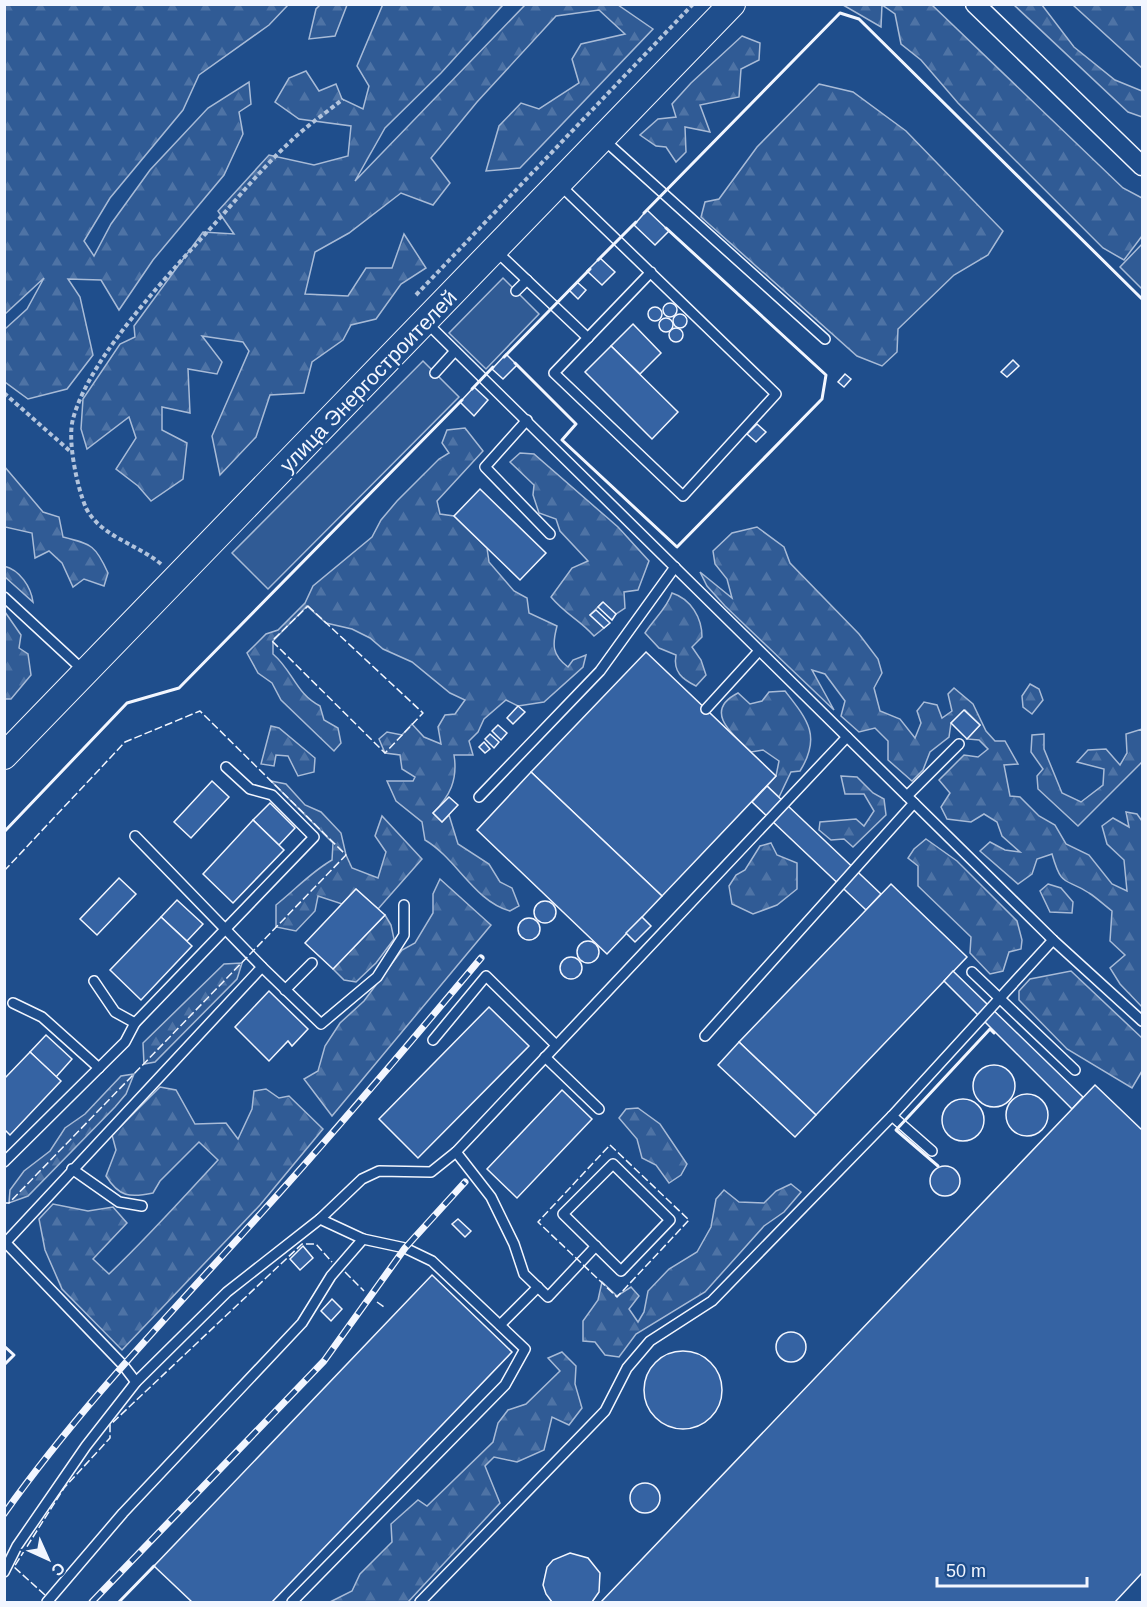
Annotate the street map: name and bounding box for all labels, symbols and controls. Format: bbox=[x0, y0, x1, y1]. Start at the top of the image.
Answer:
street label: улица Энергостроителей bbox=[275, 285, 461, 477]
north arrow bbox=[18, 1529, 78, 1589]
scale bar bbox=[937, 1550, 1087, 1588]
text: С bbox=[48, 1559, 68, 1580]
text: 50 m bbox=[946, 1561, 986, 1581]

